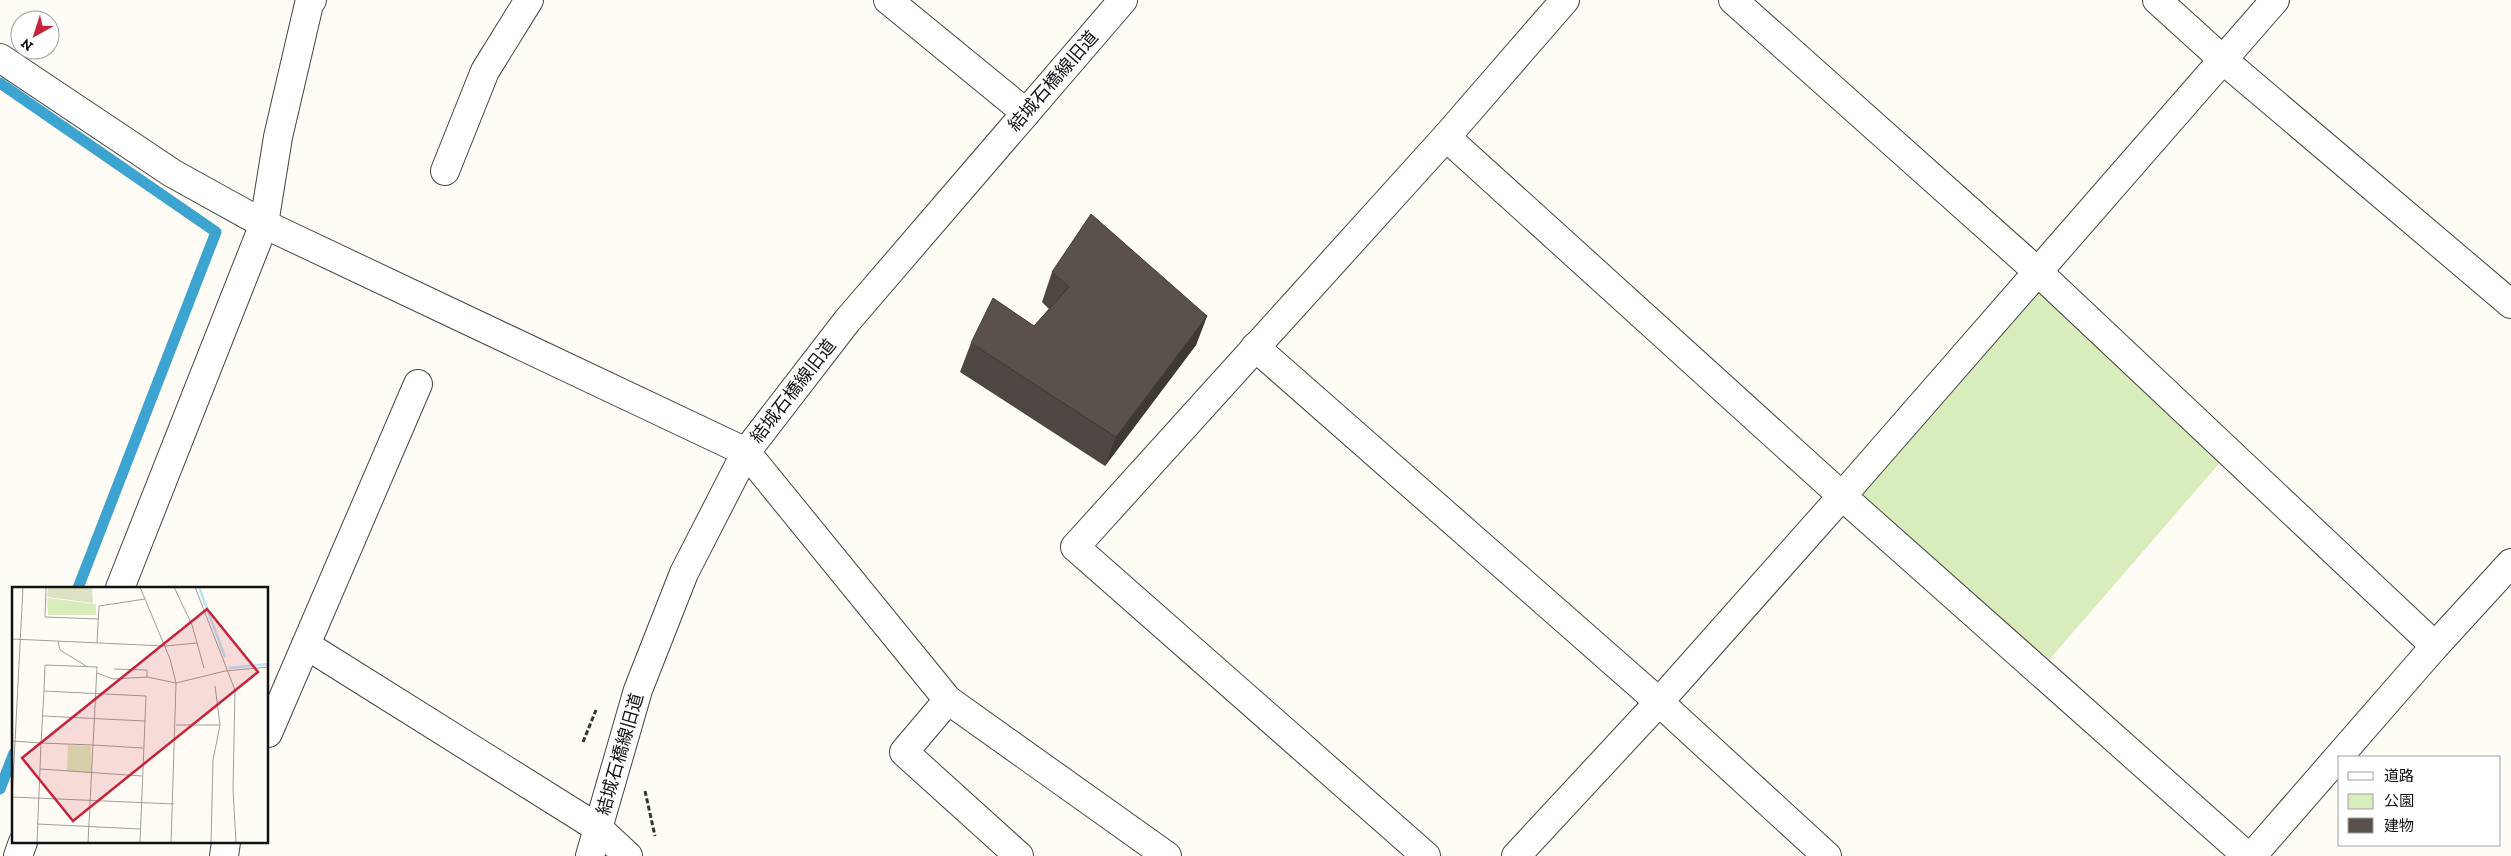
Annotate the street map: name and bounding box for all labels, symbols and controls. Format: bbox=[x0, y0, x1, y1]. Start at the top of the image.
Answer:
north arrow bbox=[10, 10, 60, 60]
street label: 結城石橋線旧道 bbox=[1003, 26, 1103, 136]
text: N bbox=[17, 35, 37, 55]
street label: 結城石橋線旧道 bbox=[746, 335, 840, 447]
inset map bbox=[12, 587, 269, 844]
street label: 結城石橋線旧道 bbox=[592, 690, 648, 818]
legend bbox=[2338, 756, 2501, 846]
text: 道路 bbox=[2384, 767, 2414, 785]
text: 公園 bbox=[2384, 792, 2414, 810]
text: 建物 bbox=[2384, 817, 2414, 835]

